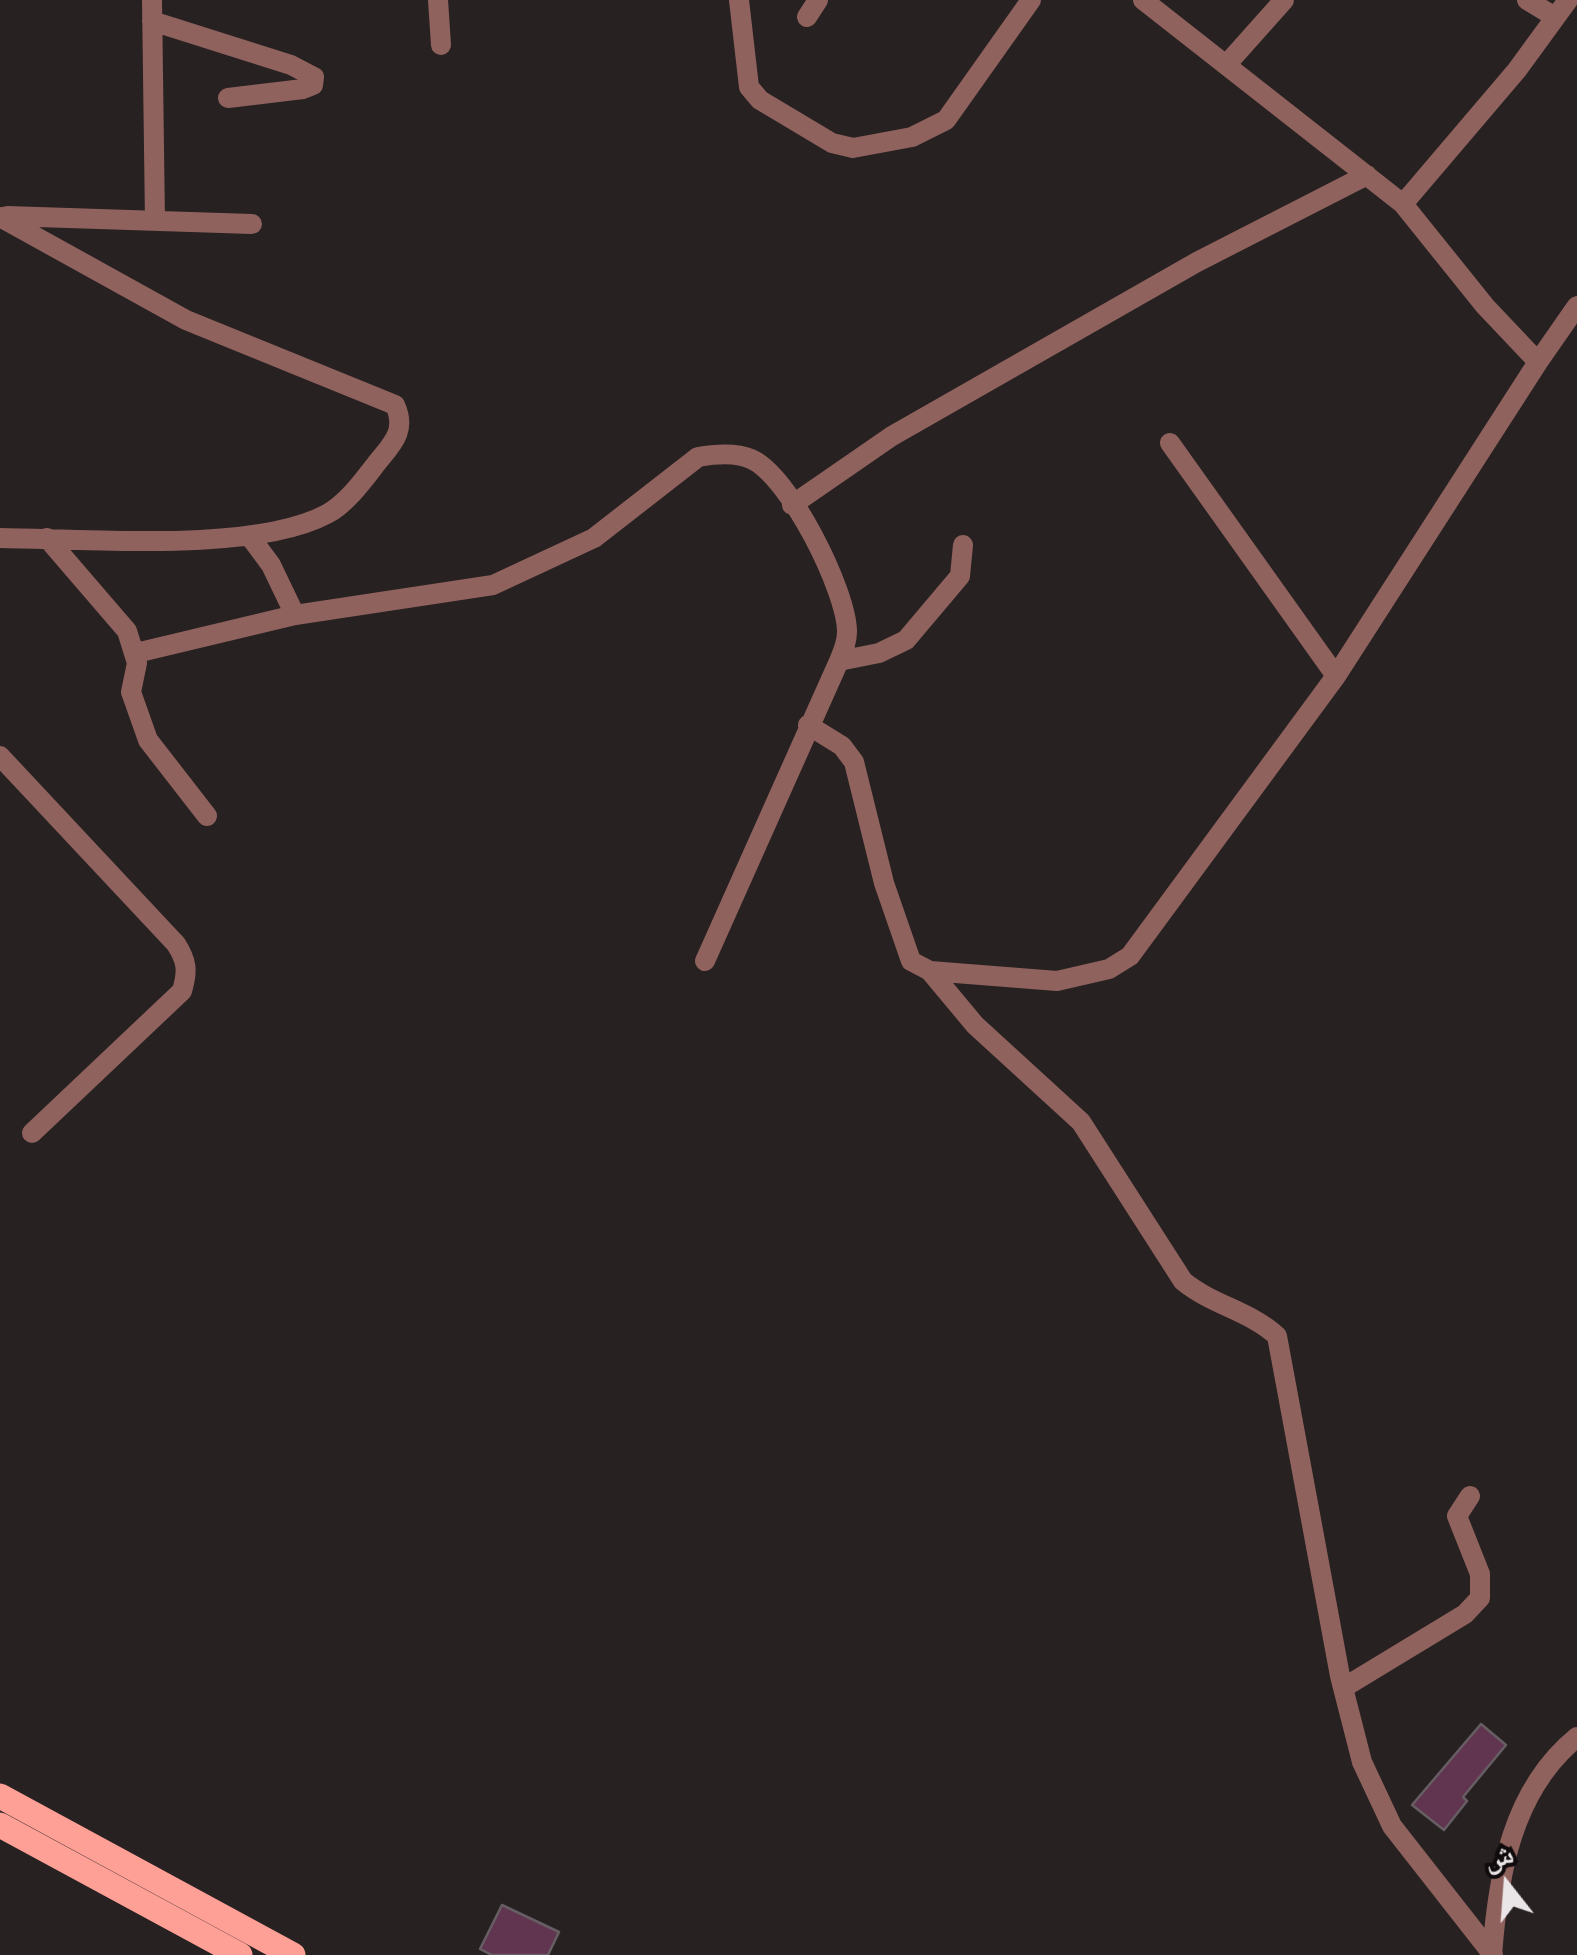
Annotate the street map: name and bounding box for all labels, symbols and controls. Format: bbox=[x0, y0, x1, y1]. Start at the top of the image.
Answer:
text: ش bbox=[1478, 1834, 1518, 1878]
north arrow bbox=[1457, 1835, 1557, 1935]

